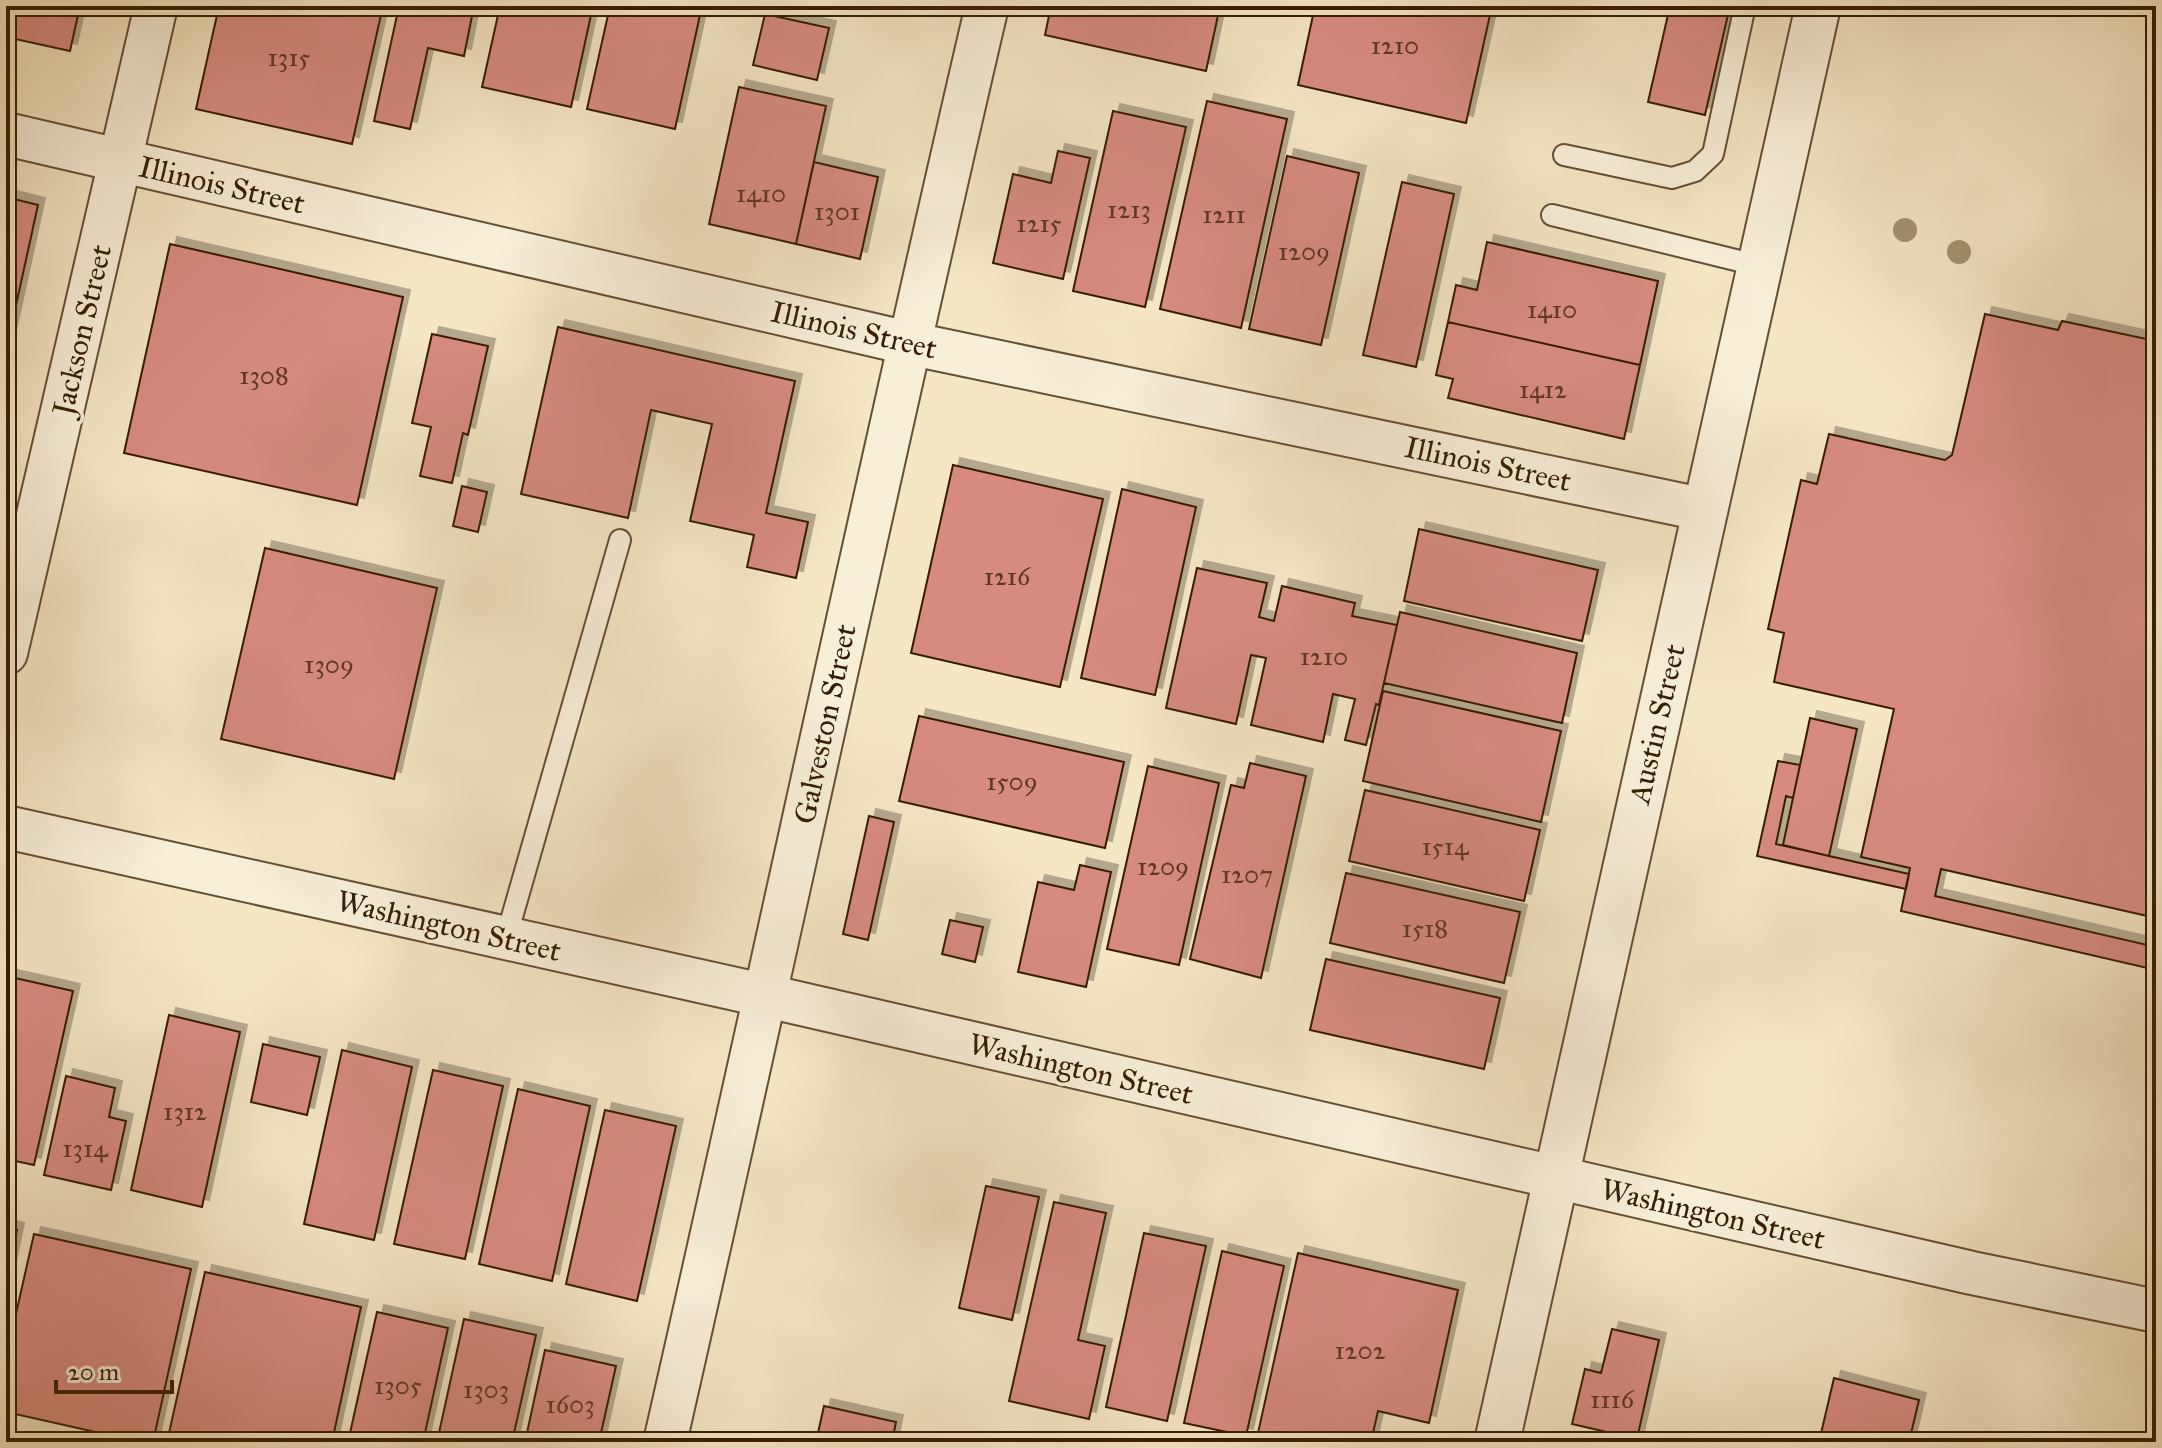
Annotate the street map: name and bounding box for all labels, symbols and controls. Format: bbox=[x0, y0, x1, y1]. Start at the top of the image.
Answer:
house number: 1210 bbox=[1371, 29, 1419, 61]
house number: 1315 bbox=[268, 41, 310, 73]
street label: Illinois Street bbox=[136, 148, 309, 222]
house number: 1410 bbox=[736, 177, 786, 209]
house number: 1213 bbox=[1107, 193, 1151, 225]
house number: 1301 bbox=[814, 195, 860, 227]
house number: 1211 bbox=[1202, 198, 1246, 230]
house number: 1215 bbox=[1016, 207, 1062, 239]
house number: 1209 bbox=[1278, 235, 1330, 267]
street label: Jackson Street bbox=[44, 241, 119, 422]
street label: Illinois Street bbox=[768, 293, 941, 367]
house number: 1410 bbox=[1527, 293, 1577, 325]
house number: 1308 bbox=[239, 359, 289, 391]
house number: 1412 bbox=[1519, 373, 1567, 405]
street label: Illinois Street bbox=[1402, 429, 1575, 499]
house number: 1216 bbox=[984, 560, 1031, 592]
street label: Galveston Street bbox=[786, 621, 864, 827]
house number: 1210 bbox=[1300, 640, 1348, 672]
street label: Austin Street bbox=[1621, 640, 1693, 809]
house number: 1309 bbox=[304, 648, 354, 680]
house number: 1509 bbox=[986, 765, 1038, 797]
house number: 1514 bbox=[1422, 830, 1469, 862]
house number: 1209 bbox=[1137, 850, 1189, 882]
house number: 1207 bbox=[1221, 858, 1273, 890]
street label: Washington Street bbox=[333, 883, 565, 969]
house number: 1518 bbox=[1402, 912, 1448, 944]
street label: Washington Street bbox=[965, 1026, 1197, 1112]
house number: 1312 bbox=[163, 1095, 207, 1127]
house number: 1314 bbox=[62, 1132, 108, 1164]
street label: Washington Street bbox=[1597, 1171, 1829, 1257]
house number: 1202 bbox=[1334, 1334, 1386, 1366]
scale bar bbox=[56, 1344, 172, 1394]
text: 20 m bbox=[68, 1357, 119, 1387]
house number: 1305 bbox=[374, 1369, 422, 1401]
house number: 1303 bbox=[463, 1373, 509, 1405]
house number: 1116 bbox=[1590, 1383, 1635, 1415]
house number: 1603 bbox=[545, 1388, 595, 1420]

